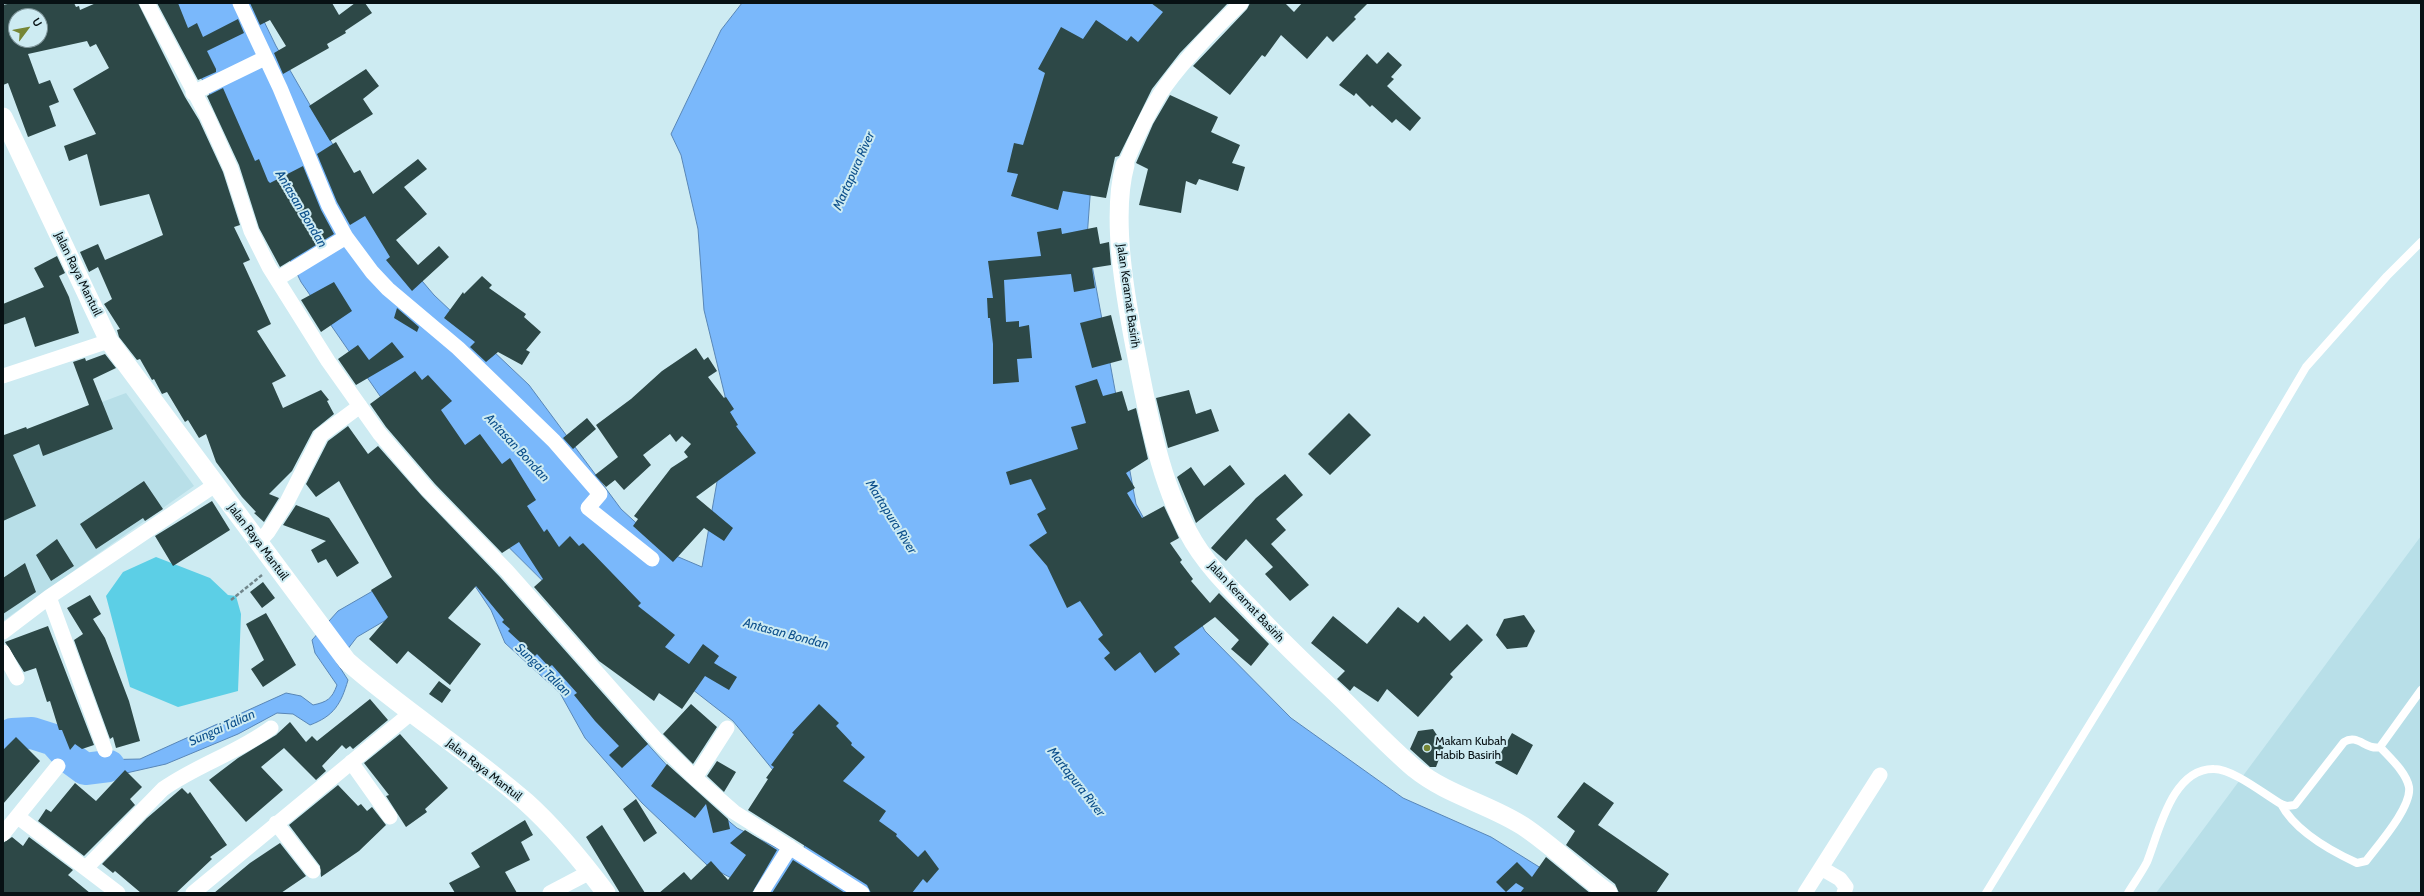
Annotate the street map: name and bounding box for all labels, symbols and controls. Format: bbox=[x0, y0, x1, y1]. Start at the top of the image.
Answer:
north arrow bbox=[8, 8, 48, 48]
text: U bbox=[29, 15, 45, 29]
water label: Martapura River bbox=[830, 129, 878, 213]
water label: Antasan Bondan bbox=[272, 167, 330, 251]
street label: Jalan Raya Mantuil bbox=[51, 230, 105, 318]
street label: Jalan Keramat Basirih bbox=[1114, 243, 1142, 349]
water label: Antasan Bondan bbox=[481, 411, 553, 485]
water label: Martapura River bbox=[862, 477, 920, 557]
street label: Jalan Raya Mantuil bbox=[225, 501, 291, 583]
street label: Jalan Keramat Basirih bbox=[1205, 559, 1287, 645]
water label: Antasan Bondan bbox=[742, 615, 830, 653]
water label: Sungai Talian bbox=[512, 640, 574, 700]
water label: Sungai Talian bbox=[187, 706, 257, 750]
place label: Makam Kubah Habib Basirih bbox=[1435, 734, 1506, 762]
street label: Jalan Raya Mantuil bbox=[443, 736, 525, 804]
marker: Makam Kubah Habib Basirih bbox=[1422, 743, 1432, 753]
water label: Martapura River bbox=[1044, 744, 1108, 820]

